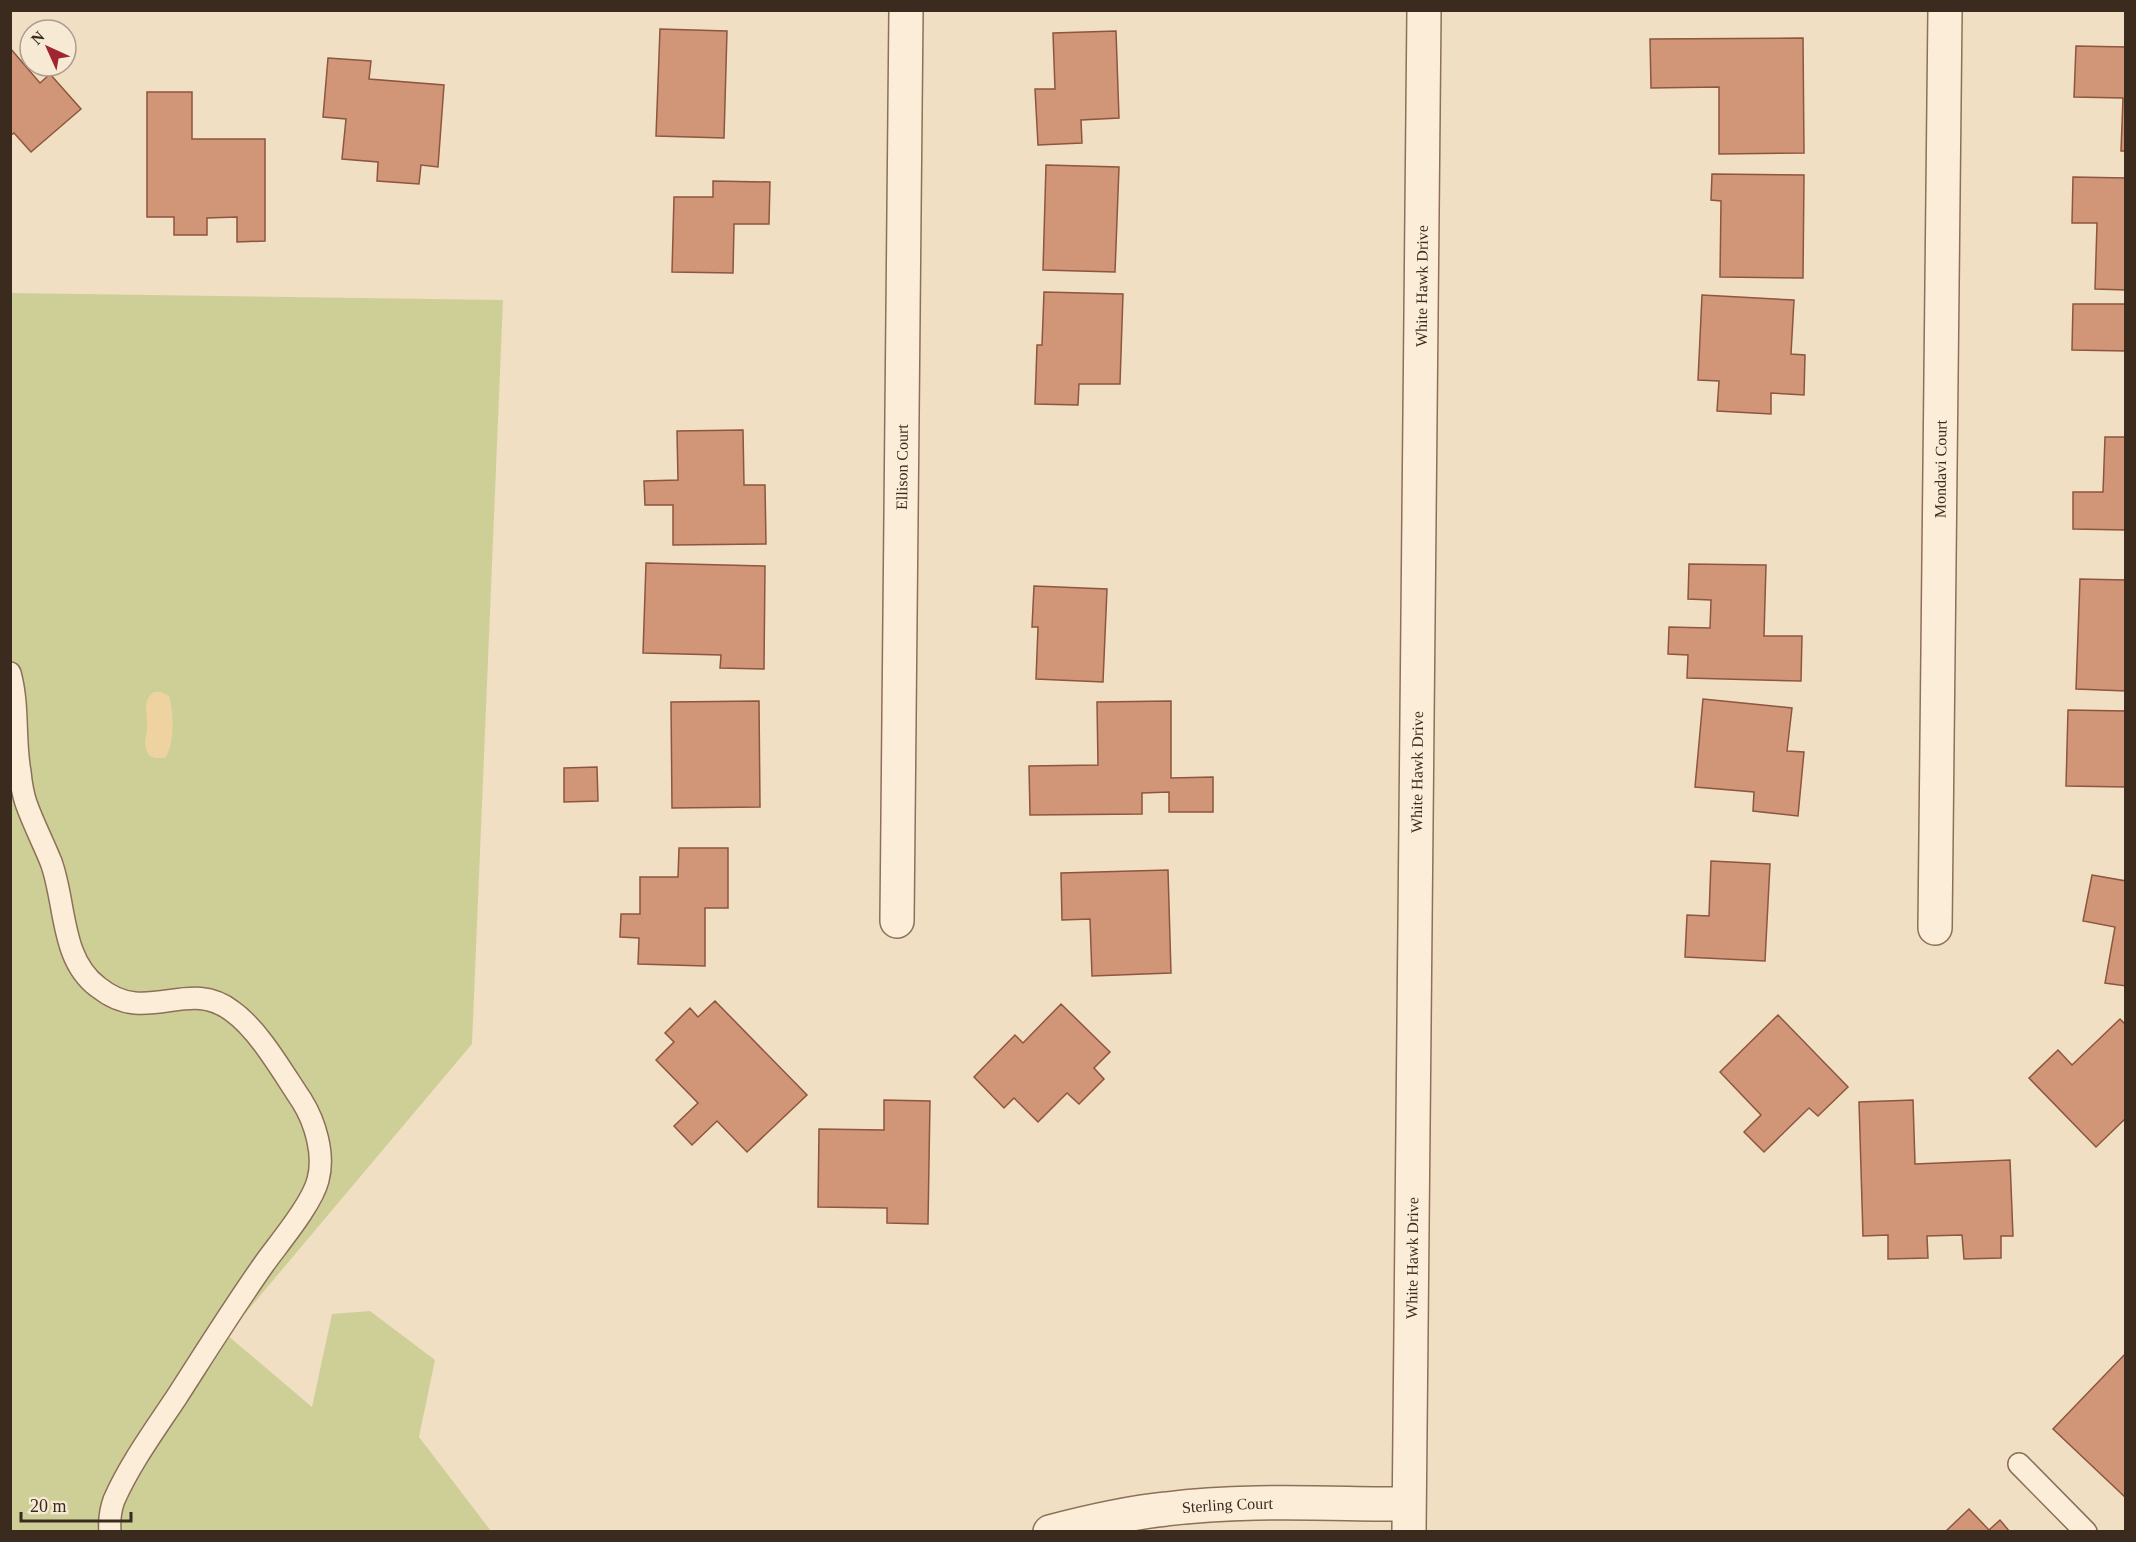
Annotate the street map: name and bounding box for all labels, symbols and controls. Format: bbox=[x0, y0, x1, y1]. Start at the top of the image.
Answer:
north arrow bbox=[18, 18, 78, 78]
text: N bbox=[28, 27, 48, 48]
street label: White Hawk Drive bbox=[1413, 225, 1431, 347]
street label: Mondavi Court bbox=[1931, 419, 1950, 518]
street label: Ellison Court bbox=[893, 423, 911, 510]
street label: White Hawk Drive bbox=[1408, 711, 1426, 833]
street label: White Hawk Drive bbox=[1403, 1197, 1421, 1319]
scale bar bbox=[21, 1485, 130, 1523]
street label: Sterling Court bbox=[1181, 1495, 1274, 1516]
text: 20 m bbox=[30, 1496, 67, 1516]

